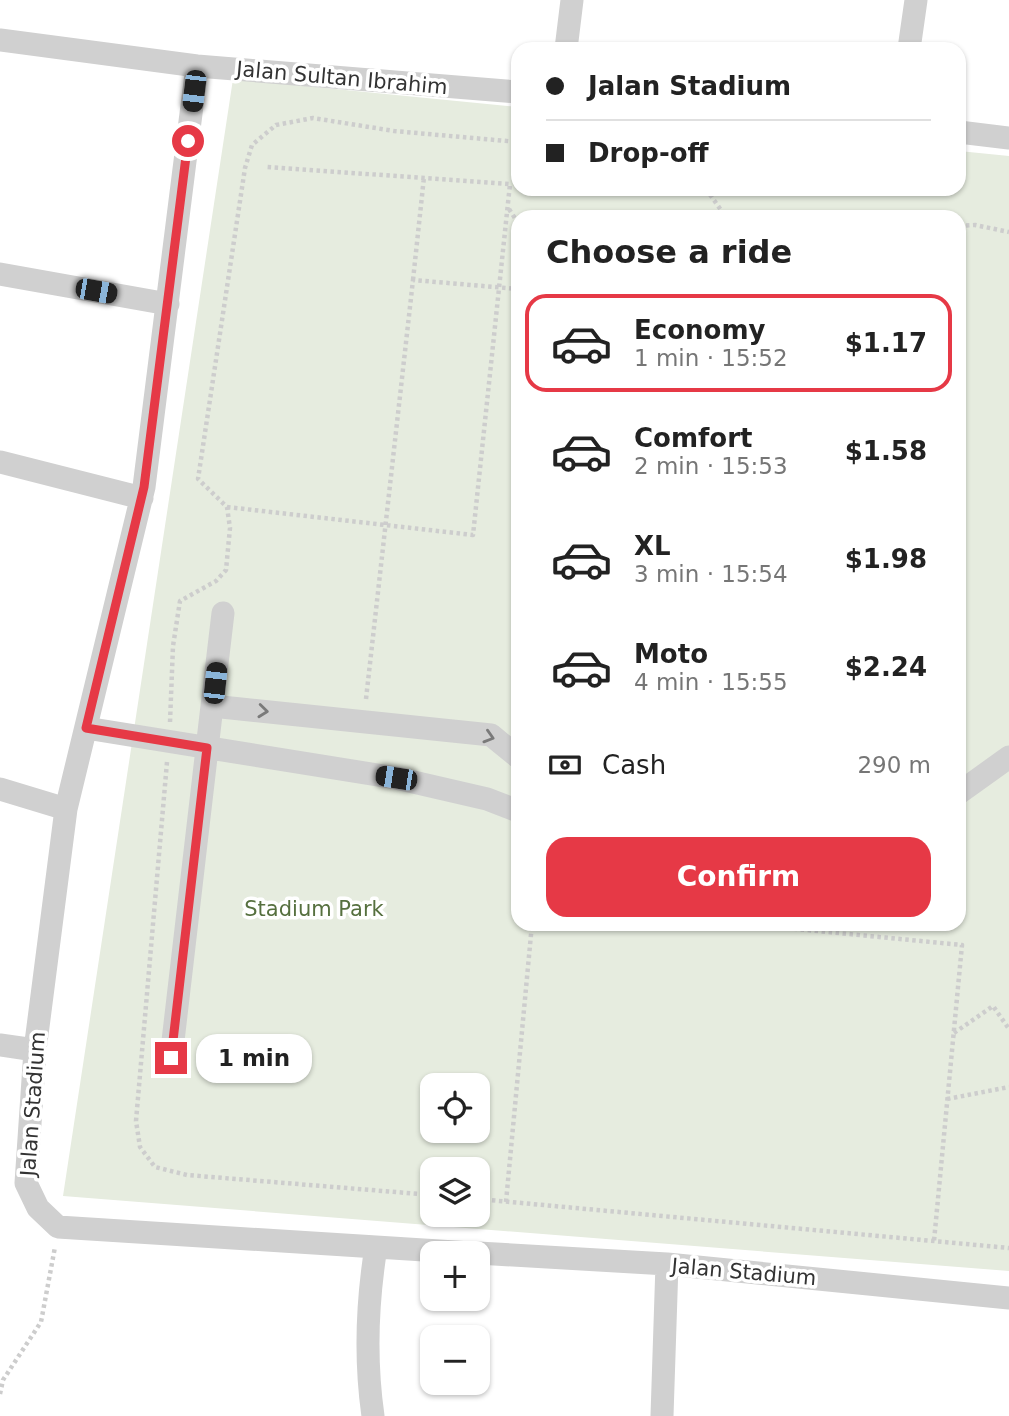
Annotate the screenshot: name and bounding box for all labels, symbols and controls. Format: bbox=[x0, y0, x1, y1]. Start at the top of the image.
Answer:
street label: Jalan Sultan Ibrahim bbox=[233, 57, 449, 99]
car bbox=[182, 69, 207, 113]
text: Jalan Stadium bbox=[588, 71, 791, 101]
route start bbox=[172, 125, 204, 157]
text: Drop-off bbox=[588, 138, 709, 168]
text: Choose a ride bbox=[546, 233, 792, 271]
car bbox=[74, 277, 119, 305]
icon: car bbox=[550, 312, 613, 375]
text: Economy bbox=[634, 315, 765, 345]
text: $1.17 bbox=[845, 328, 927, 358]
text: 1 min · 15:52 bbox=[634, 345, 788, 371]
icon: car bbox=[550, 420, 613, 483]
text: Comfort bbox=[634, 423, 752, 453]
text: $1.58 bbox=[845, 436, 927, 466]
text: 2 min · 15:53 bbox=[634, 453, 788, 479]
icon: car bbox=[550, 528, 613, 591]
text: XL bbox=[634, 531, 671, 561]
text: $1.98 bbox=[845, 544, 927, 574]
text: 3 min · 15:54 bbox=[634, 561, 788, 587]
icon: car bbox=[550, 636, 613, 699]
text: Moto bbox=[634, 639, 708, 669]
text: $2.24 bbox=[845, 652, 927, 682]
car bbox=[203, 661, 228, 705]
text: 4 min · 15:55 bbox=[634, 669, 788, 695]
one-way arrow bbox=[258, 703, 269, 718]
one-way arrow bbox=[482, 728, 494, 743]
icon: cash bbox=[546, 746, 584, 784]
text: Cash bbox=[602, 750, 666, 780]
text: 290 m bbox=[857, 752, 931, 778]
car bbox=[374, 764, 419, 792]
button: Confirm bbox=[546, 837, 931, 917]
park label: Stadium Park bbox=[244, 897, 385, 921]
street label: Jalan Stadium bbox=[16, 1031, 50, 1179]
callout: 1 min bbox=[196, 1034, 311, 1082]
route end bbox=[155, 1042, 187, 1074]
text: 1 min bbox=[218, 1045, 290, 1071]
map controls bbox=[420, 1073, 490, 1395]
button: locate bbox=[420, 1073, 490, 1143]
button: layers bbox=[420, 1157, 490, 1227]
button: + bbox=[420, 1241, 490, 1311]
street label: Jalan Stadium bbox=[669, 1254, 817, 1290]
button: − bbox=[420, 1325, 490, 1395]

